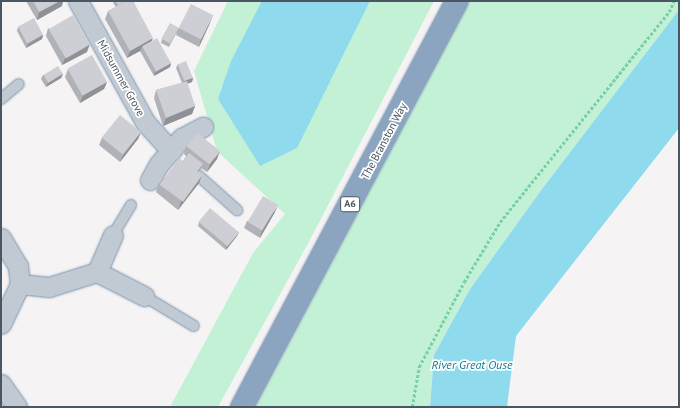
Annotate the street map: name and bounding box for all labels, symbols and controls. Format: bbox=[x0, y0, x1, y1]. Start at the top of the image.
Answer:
street label: Midsummer Grove bbox=[95, 38, 147, 118]
street label: The Branston Way bbox=[358, 101, 410, 181]
road number: A6 bbox=[340, 196, 360, 212]
water label: River Great Ouse bbox=[431, 358, 513, 372]

